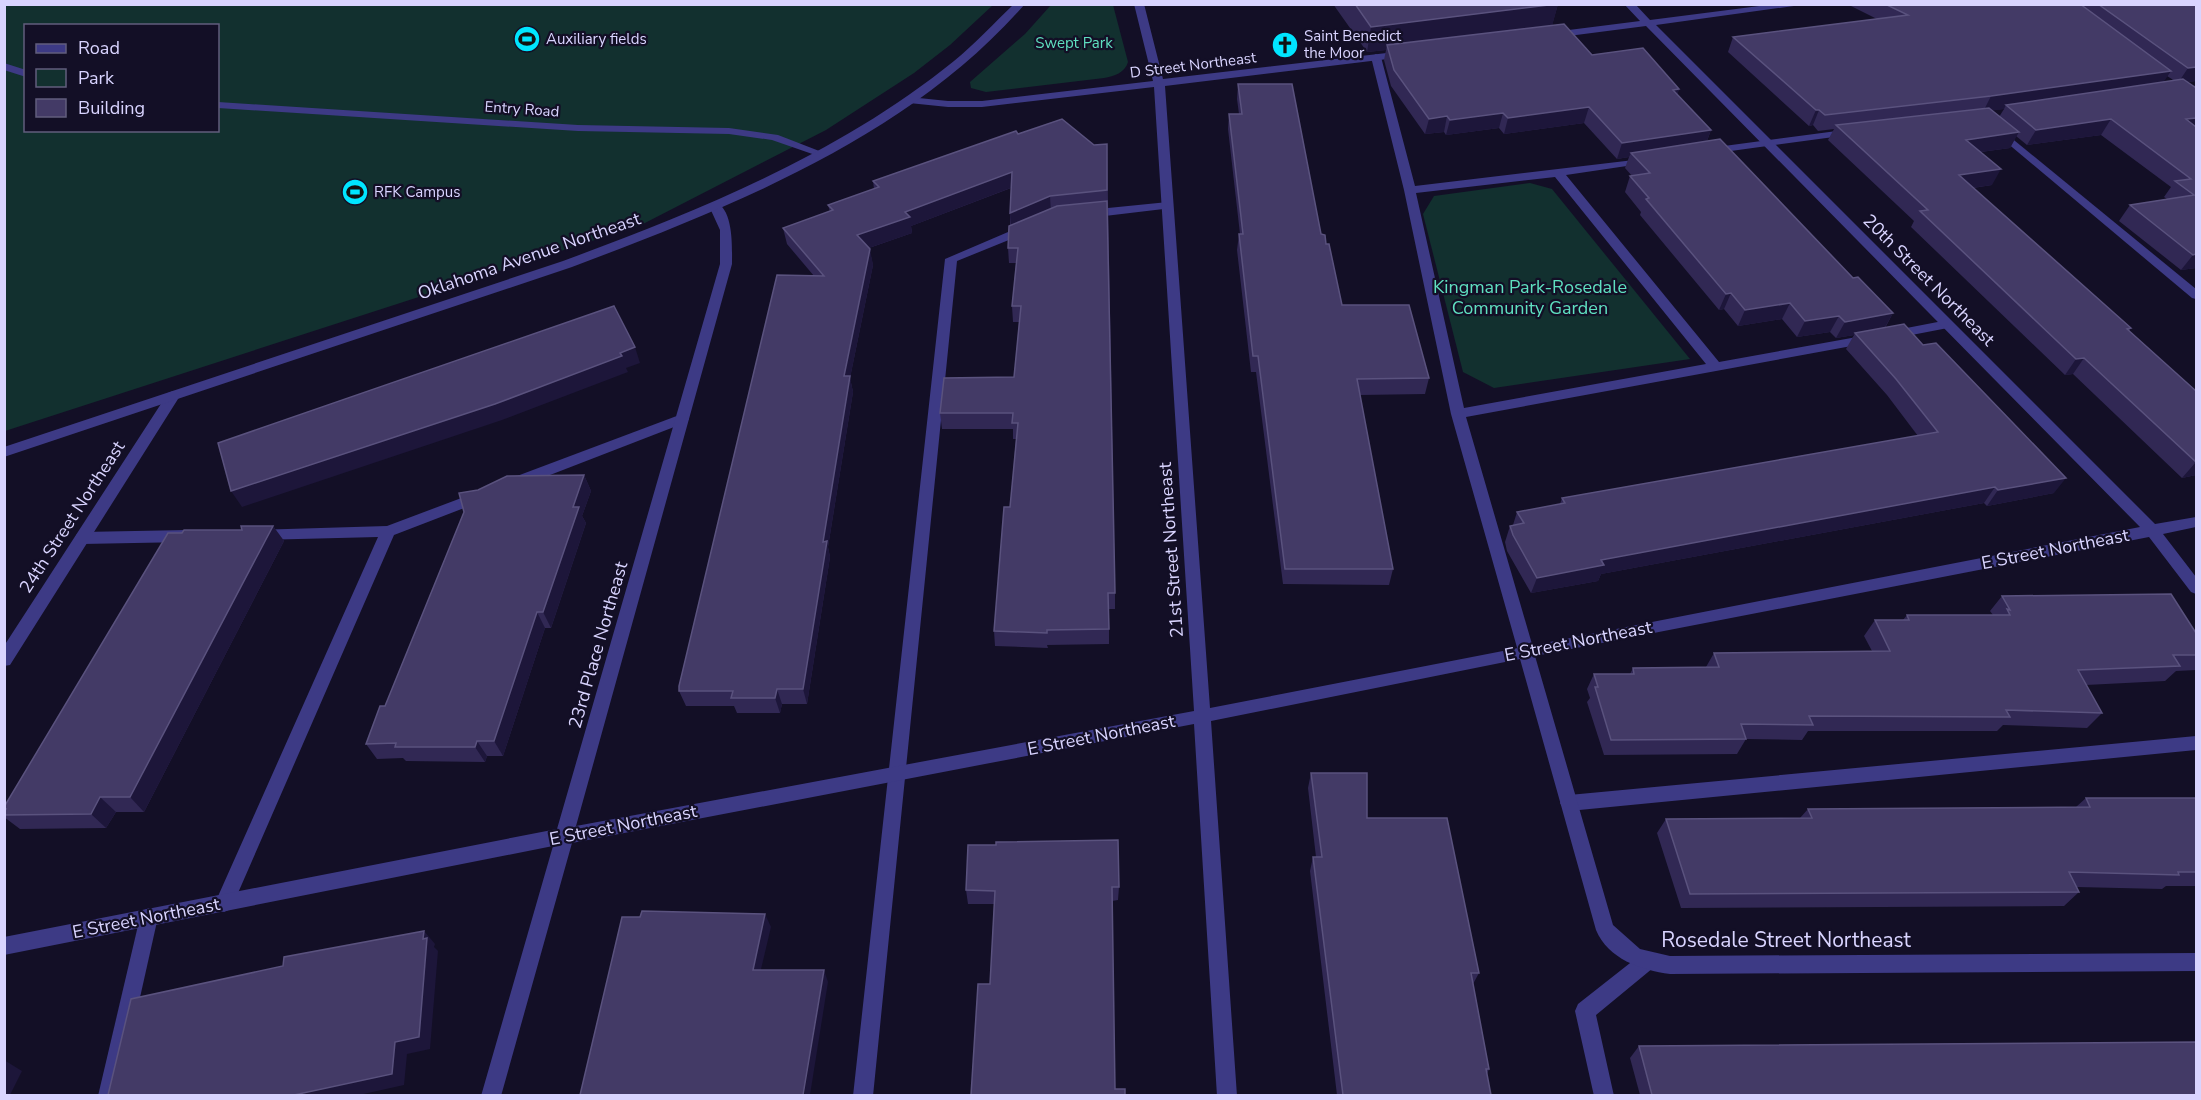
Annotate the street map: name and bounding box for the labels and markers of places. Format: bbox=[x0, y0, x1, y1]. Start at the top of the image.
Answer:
sports icon: Auxiliary fields bbox=[512, 24, 542, 54]
place label: Saint Benedict the Moor bbox=[1304, 26, 1402, 63]
place label: Auxiliary fields bbox=[546, 29, 647, 49]
church icon: Saint Benedict the Moor bbox=[1270, 30, 1300, 60]
sports icon: RFK Campus bbox=[340, 177, 370, 207]
place label: RFK Campus bbox=[374, 182, 461, 202]

